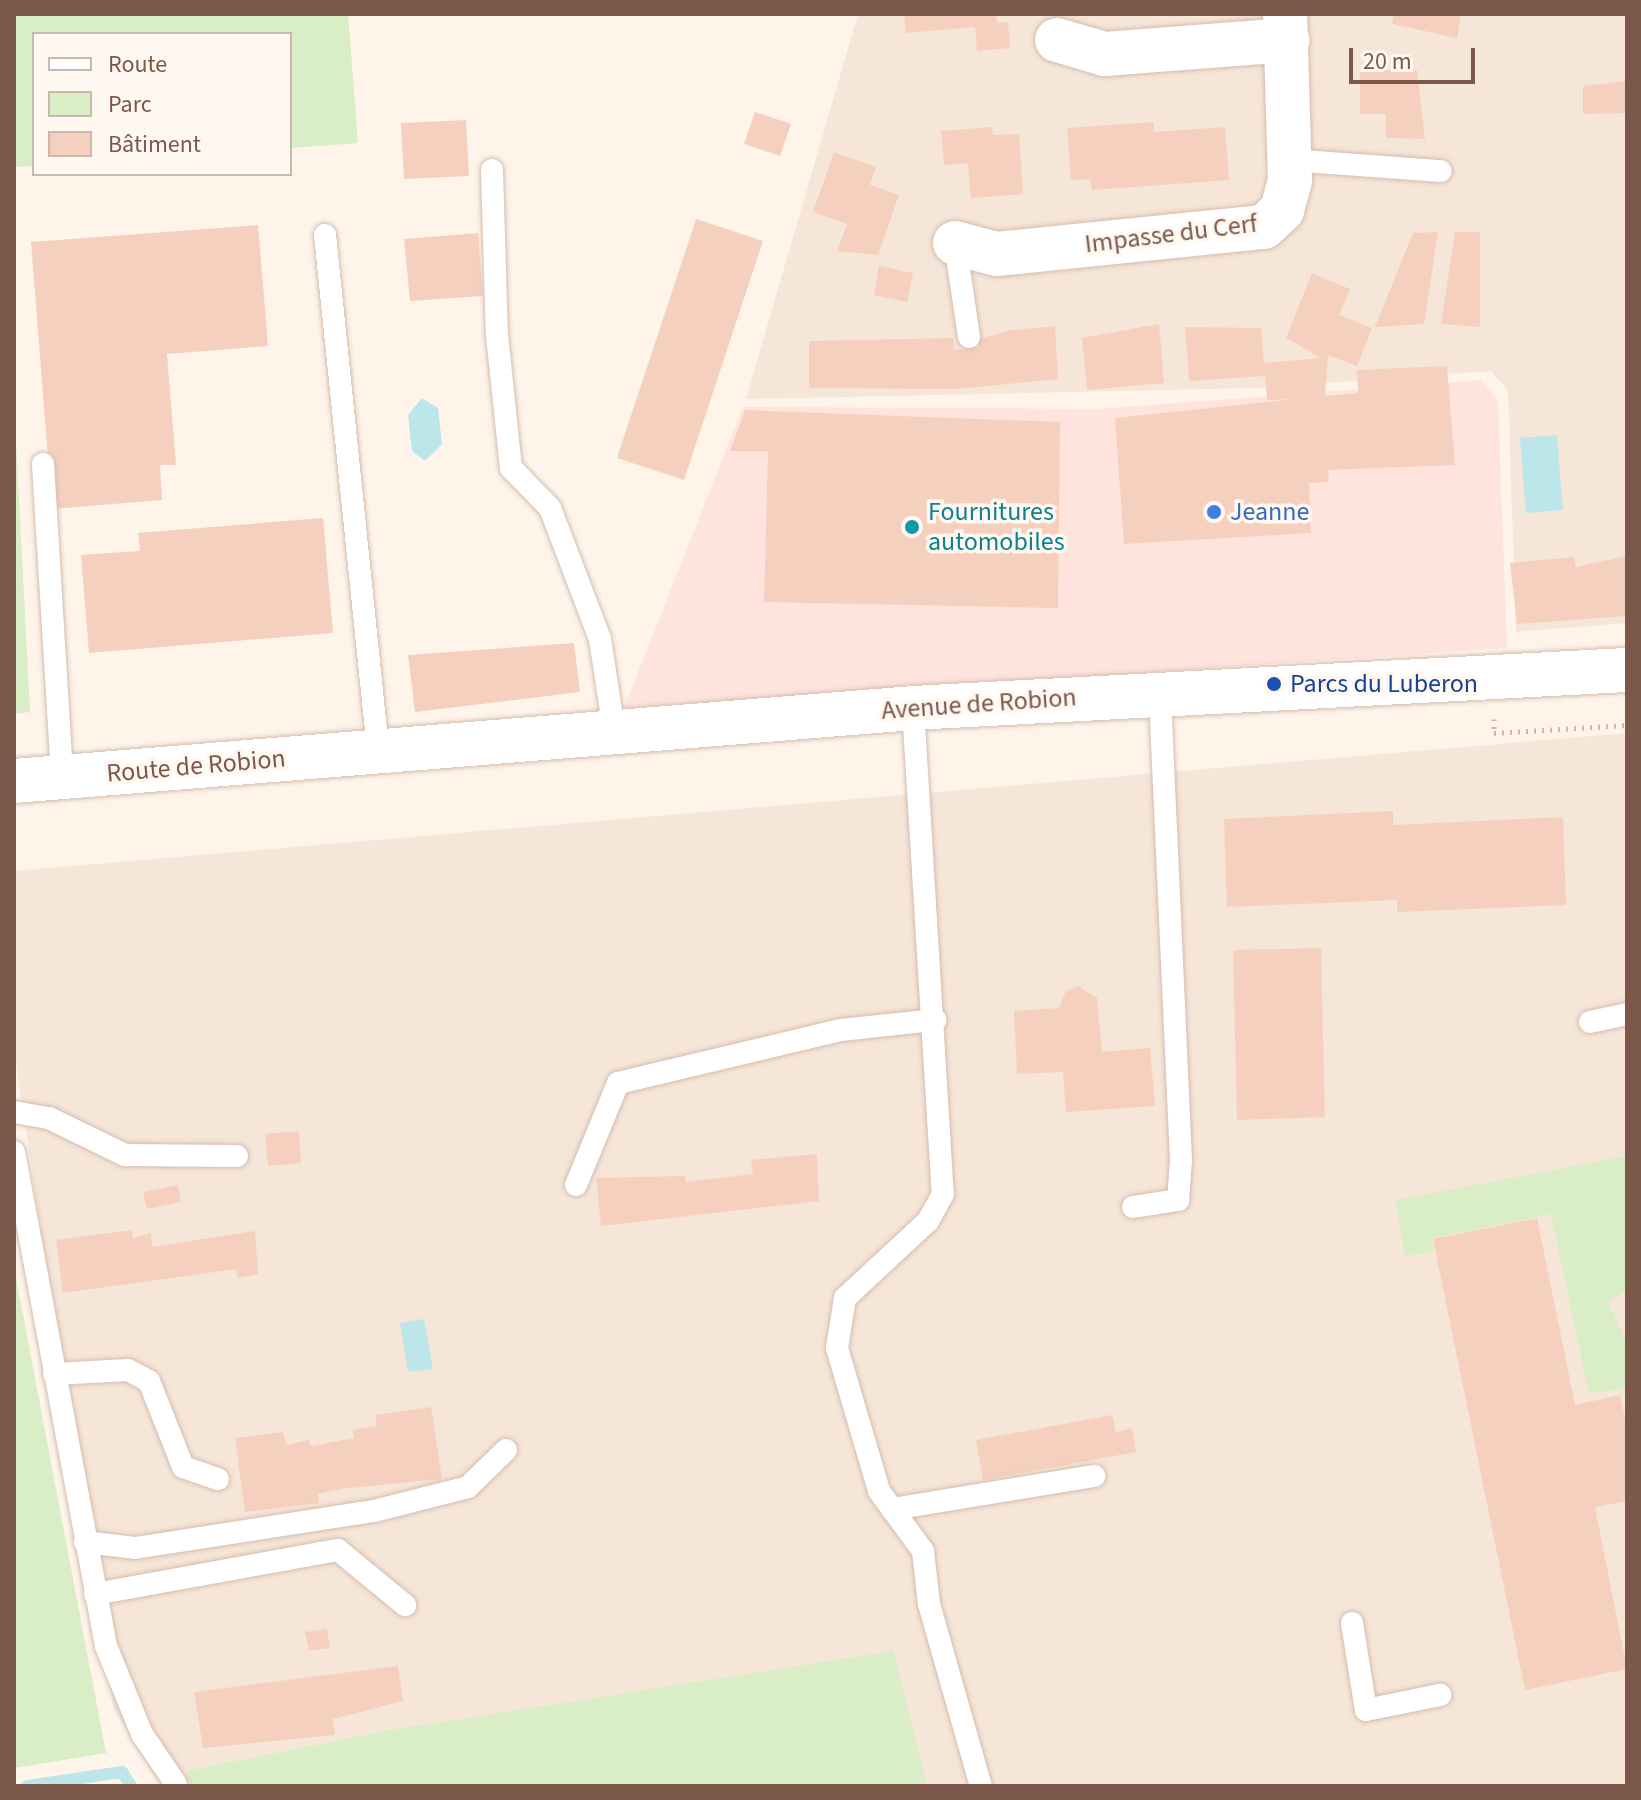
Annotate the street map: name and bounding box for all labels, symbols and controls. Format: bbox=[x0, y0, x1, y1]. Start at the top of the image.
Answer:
legend bbox=[32, 32, 292, 176]
scale bar bbox=[1353, 32, 1479, 82]
text: 20 m bbox=[1363, 44, 1412, 79]
text: Route bbox=[108, 47, 167, 82]
text: Parc bbox=[108, 87, 152, 122]
text: Bâtiment bbox=[108, 127, 201, 162]
street label: Impasse du Cerf bbox=[1083, 208, 1259, 260]
place label: Fournitures automobiles bbox=[928, 496, 1065, 558]
place label: Jeanne bbox=[1230, 496, 1309, 528]
marker: Jeanne bbox=[1205, 503, 1223, 521]
marker: Fournitures automobiles bbox=[903, 518, 921, 536]
place label: Parcs du Luberon bbox=[1290, 668, 1478, 700]
marker: Parcs du Luberon bbox=[1265, 675, 1283, 693]
street label: Avenue de Robion bbox=[880, 682, 1078, 726]
street label: Route de Robion bbox=[105, 743, 287, 789]

